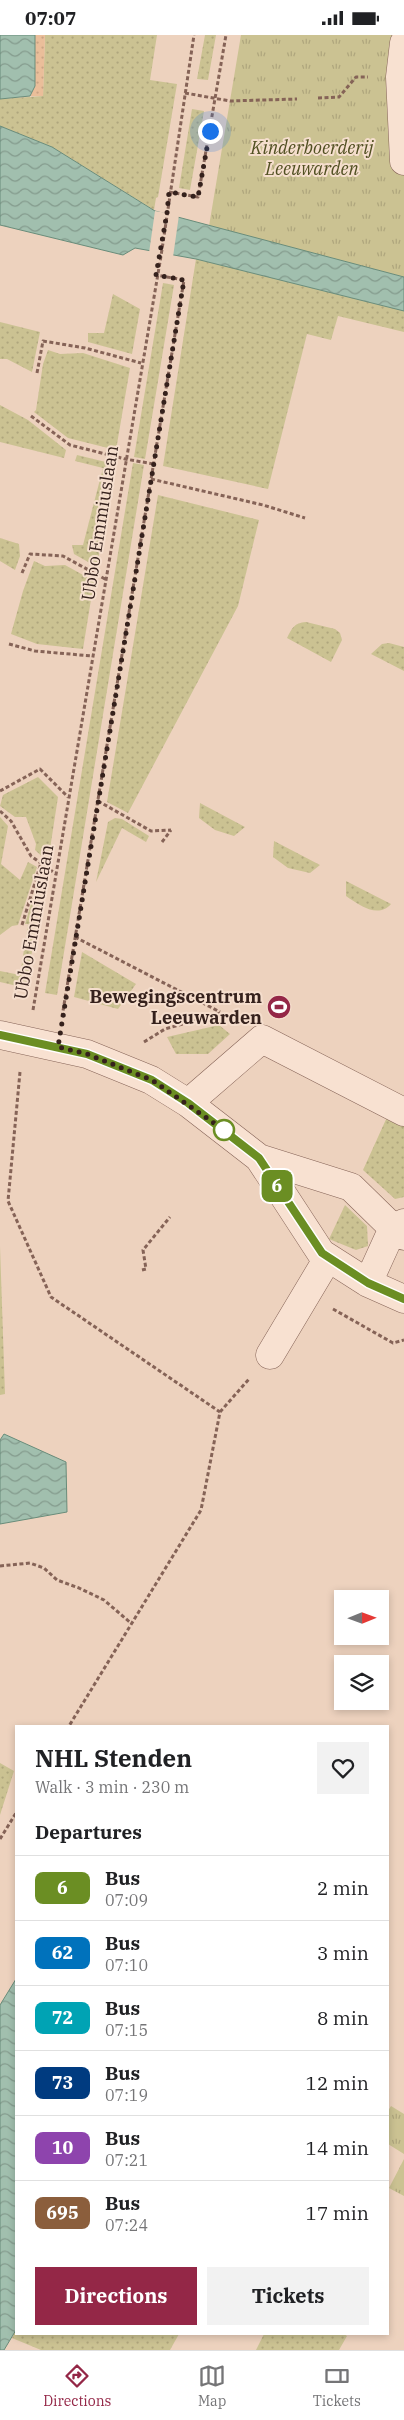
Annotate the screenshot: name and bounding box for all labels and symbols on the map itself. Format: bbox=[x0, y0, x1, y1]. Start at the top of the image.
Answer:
your location bbox=[198, 119, 223, 144]
park label: Kinderboerderij Leeuwarden bbox=[250, 136, 375, 180]
street label: Ubbo Emmiuslaan bbox=[76, 443, 123, 602]
street label: Ubbo Emmiuslaan bbox=[9, 842, 58, 1001]
place label: Bewegingscentrum Leeuwarden bbox=[90, 985, 263, 1029]
sports icon: Bewegingscentrum Leeuwarden bbox=[266, 994, 292, 1020]
unlabelled marker bbox=[213, 1119, 235, 1141]
line badge: 6 bbox=[261, 1170, 293, 1202]
north arrow bbox=[334, 1590, 389, 1645]

